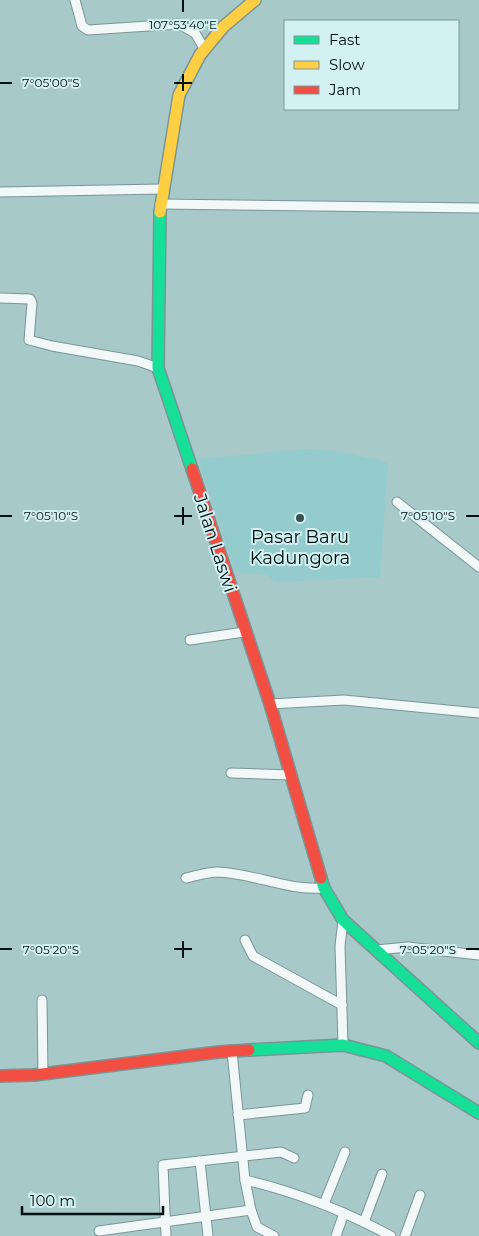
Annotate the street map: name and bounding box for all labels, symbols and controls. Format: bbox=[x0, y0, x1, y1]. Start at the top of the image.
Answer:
text: 107°53'40"E bbox=[149, 17, 217, 32]
legend bbox=[284, 20, 459, 110]
text: Fast bbox=[329, 30, 360, 49]
text: Slow bbox=[329, 55, 365, 74]
text: 7°05'00"S bbox=[22, 75, 80, 90]
text: Jam bbox=[328, 80, 361, 99]
street label: Jalan Laswi bbox=[188, 490, 241, 595]
text: 7°05'10"S bbox=[24, 508, 78, 523]
text: 7°05'10"S bbox=[401, 508, 455, 523]
marker: Pasar Baru Kadungora bbox=[294, 512, 306, 524]
place label: Pasar Baru Kadungora bbox=[250, 526, 350, 569]
text: 7°05'20"S bbox=[23, 942, 79, 957]
text: 7°05'20"S bbox=[400, 942, 456, 957]
scale bar bbox=[22, 1184, 164, 1216]
text: 100 m bbox=[30, 1191, 75, 1210]

